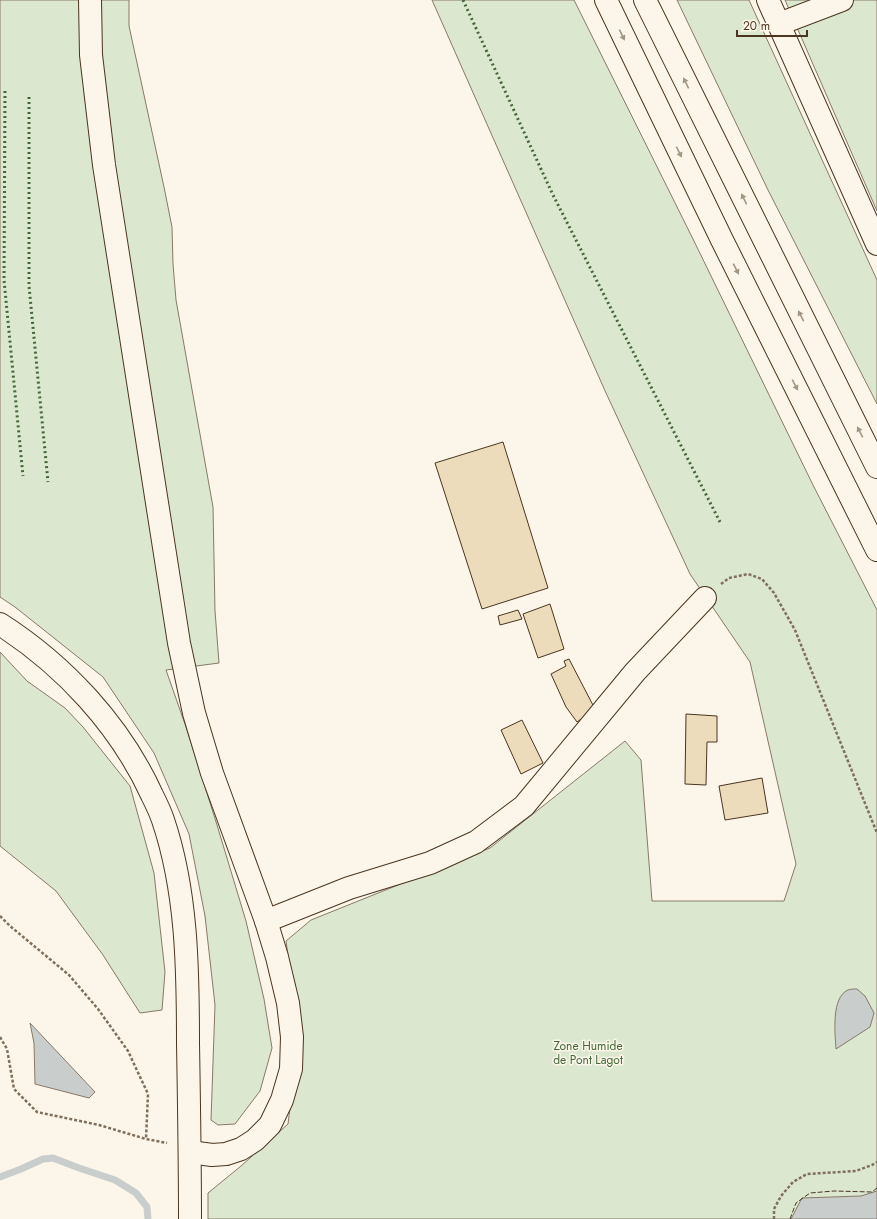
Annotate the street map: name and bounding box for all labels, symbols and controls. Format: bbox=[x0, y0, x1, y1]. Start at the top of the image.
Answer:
scale bar bbox=[737, 12, 807, 38]
text: 20 m bbox=[743, 17, 770, 35]
one-way arrow bbox=[619, 29, 626, 41]
one-way arrow bbox=[683, 77, 689, 89]
one-way arrow bbox=[676, 146, 682, 158]
one-way arrow bbox=[740, 194, 747, 205]
one-way arrow bbox=[733, 263, 739, 275]
one-way arrow bbox=[798, 310, 805, 321]
one-way arrow bbox=[791, 379, 798, 391]
one-way arrow bbox=[856, 426, 863, 438]
park label: Zone Humide de Pont Lagot bbox=[553, 1037, 623, 1069]

